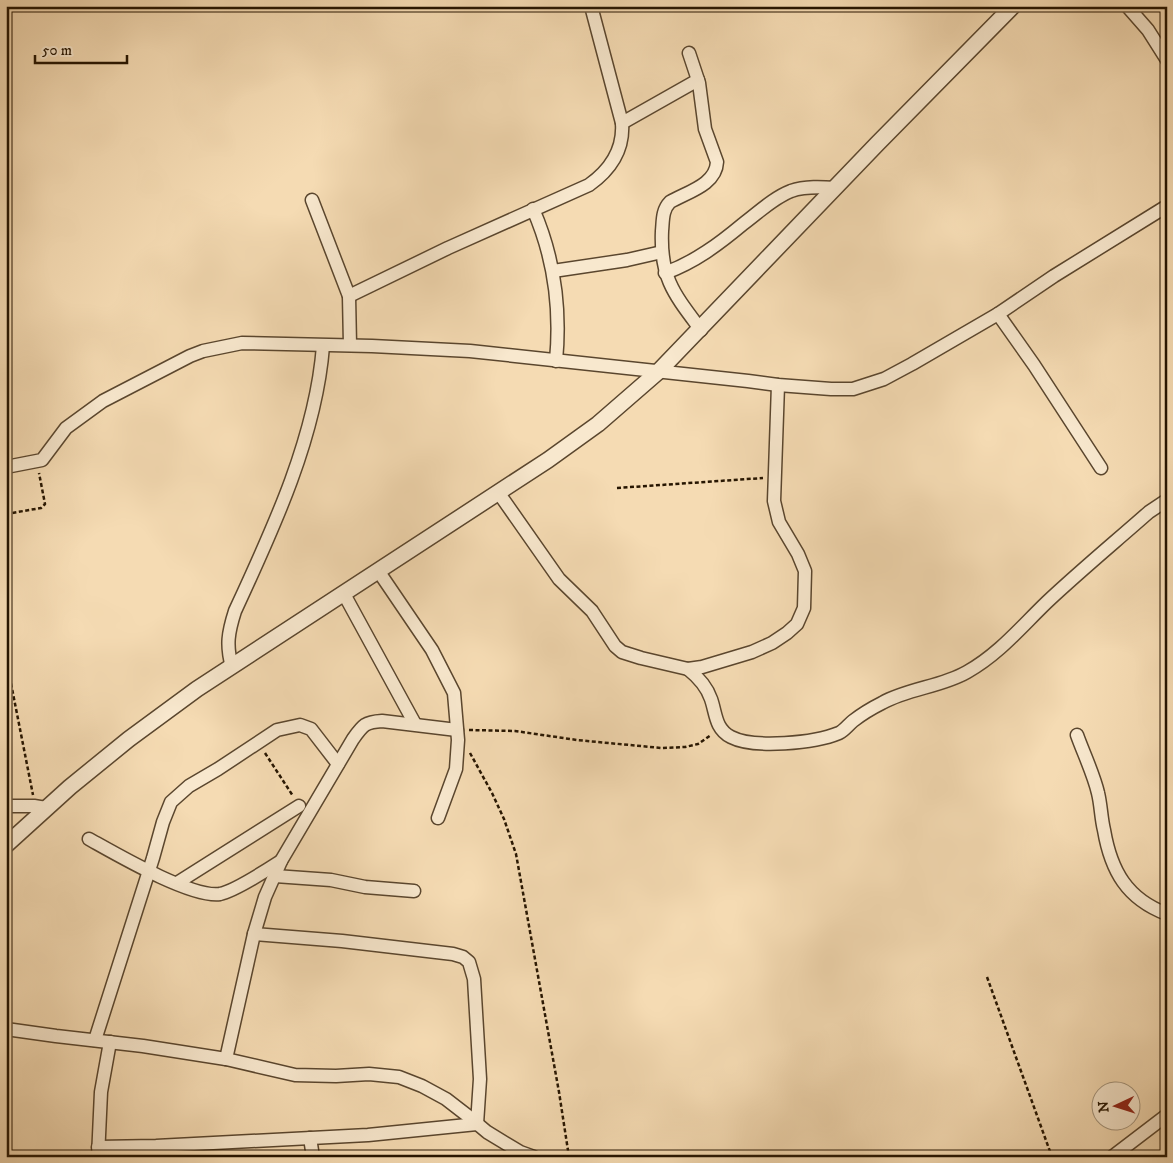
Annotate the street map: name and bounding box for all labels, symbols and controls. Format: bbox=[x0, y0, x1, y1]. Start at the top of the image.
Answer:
scale bar bbox=[35, 32, 128, 64]
text: 50 m bbox=[42, 41, 72, 60]
north arrow bbox=[1090, 1080, 1140, 1130]
text: N bbox=[1095, 1100, 1113, 1113]

